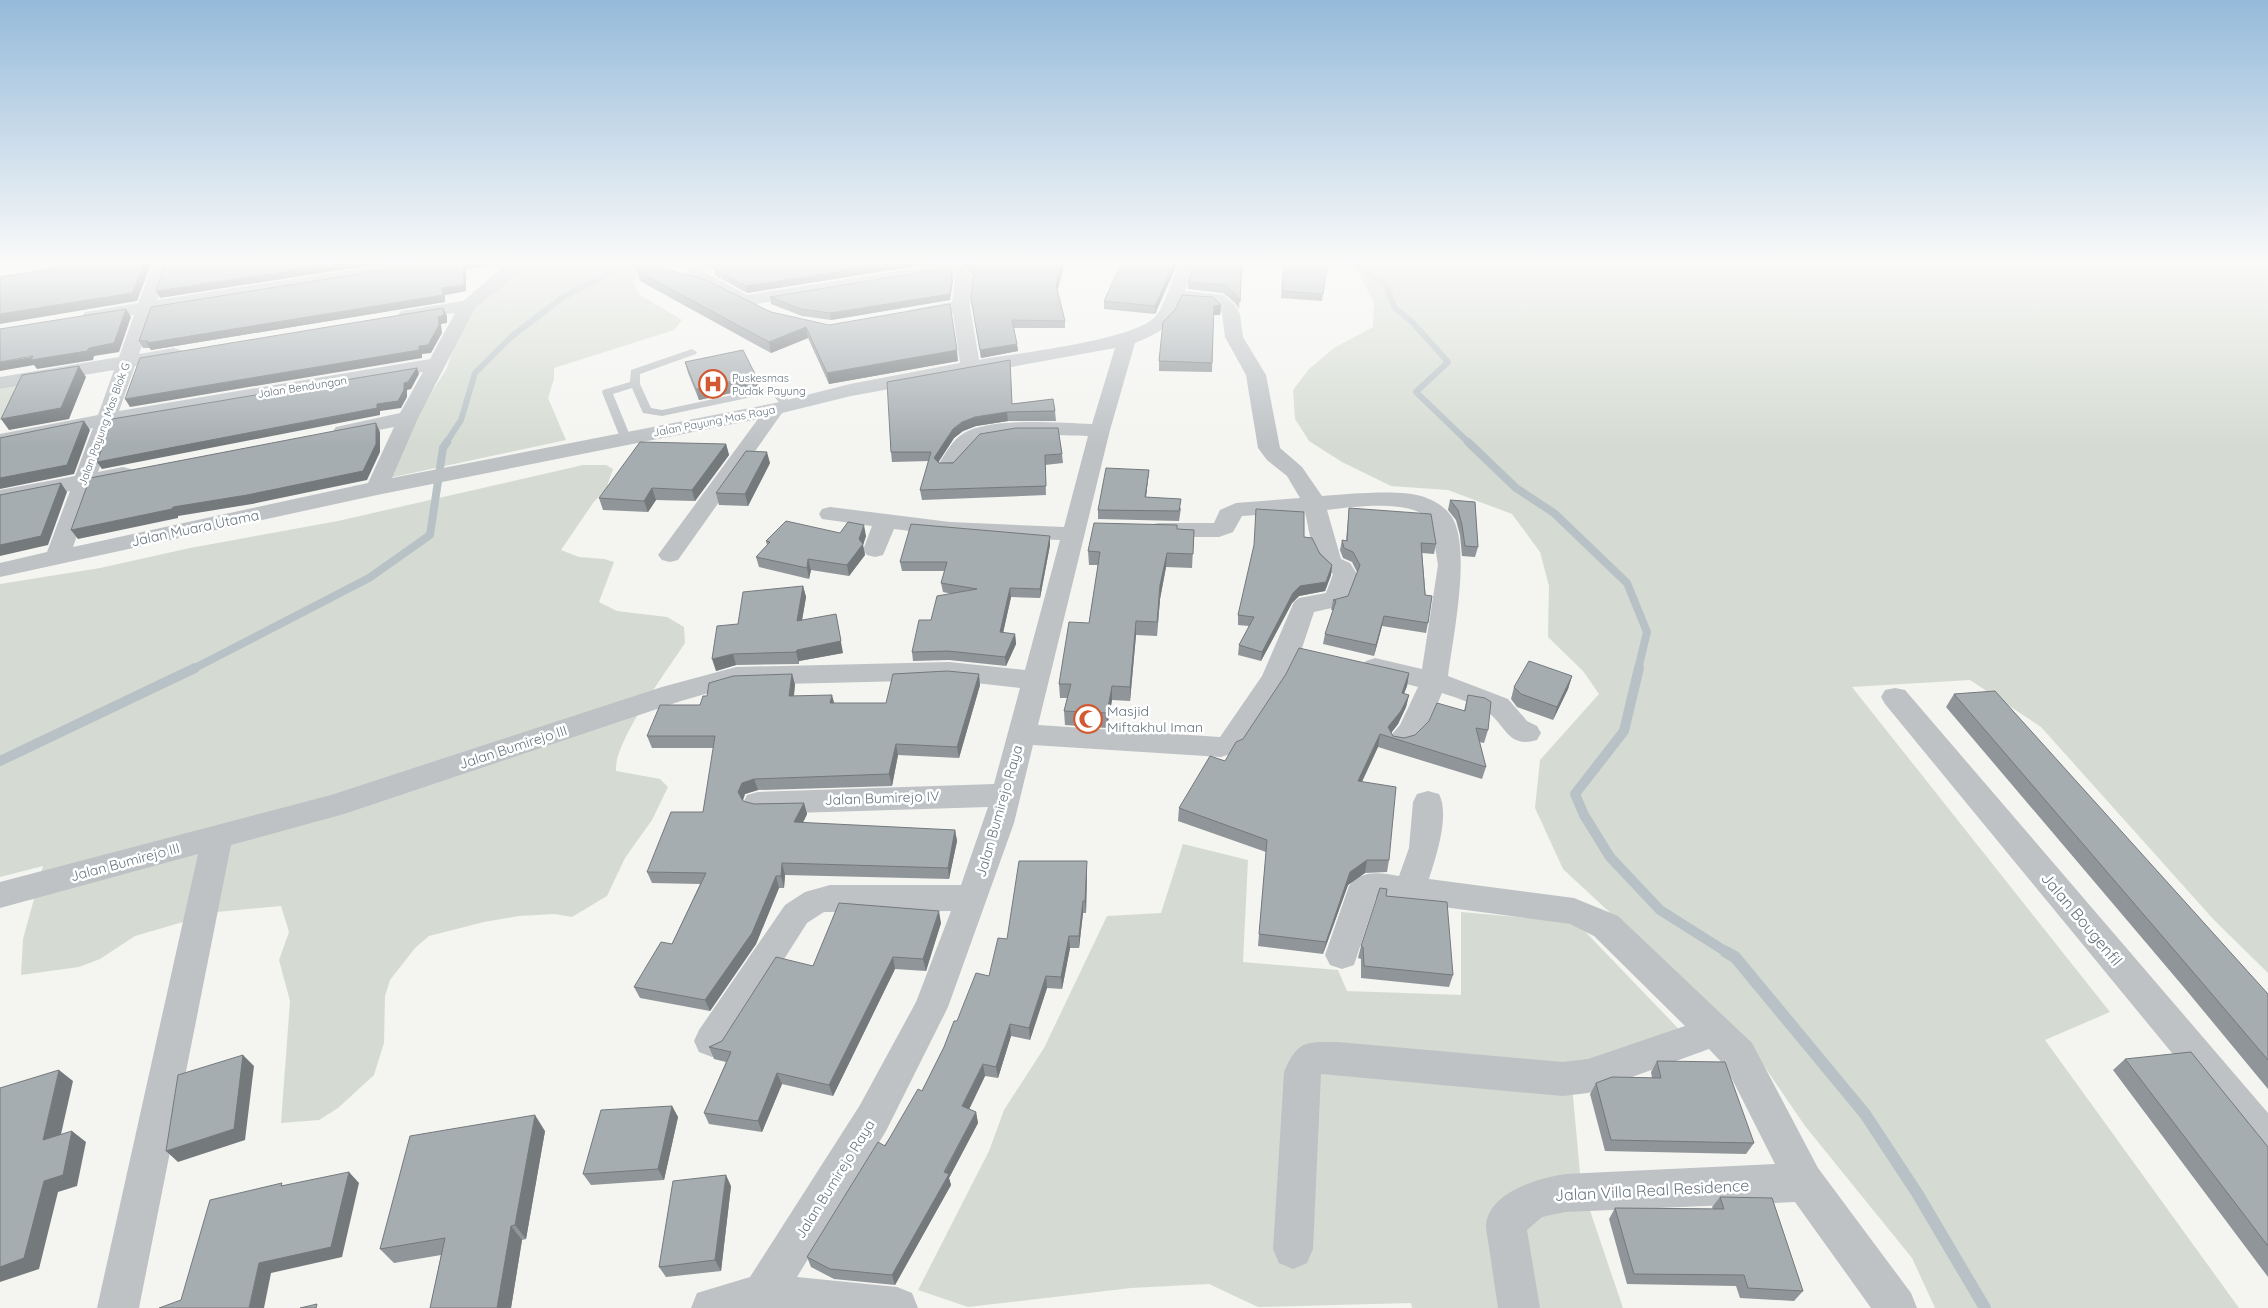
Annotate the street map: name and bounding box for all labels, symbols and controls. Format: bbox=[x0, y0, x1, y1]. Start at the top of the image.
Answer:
street label: Jalan Payung Mas Blok G bbox=[75, 360, 133, 488]
hospital icon: Puskesmas Pudak Payung bbox=[698, 369, 728, 399]
place label: Puskesmas Pudak Payung bbox=[732, 371, 806, 398]
street label: Jalan Bendungan bbox=[256, 373, 348, 401]
street label: Jalan Payung Mas Raya bbox=[652, 402, 776, 440]
street label: Jalan Muara Utama bbox=[129, 506, 261, 550]
place label: Masjid Miftakhul Iman bbox=[1107, 702, 1203, 736]
mosque icon: Masjid Miftakhul Iman bbox=[1073, 704, 1103, 734]
street label: Jalan Bumirejo III bbox=[457, 721, 569, 773]
street label: Jalan Bumirejo Raya bbox=[972, 743, 1026, 879]
street label: Jalan Bumirejo IV bbox=[824, 787, 940, 809]
street label: Jalan Bumirejo III bbox=[68, 839, 182, 885]
street label: Jalan Bougenfil bbox=[2037, 868, 2127, 970]
street label: Jalan Bumirejo Raya bbox=[791, 1116, 879, 1242]
street label: Jalan Villa Real Residence bbox=[1554, 1175, 1750, 1205]

